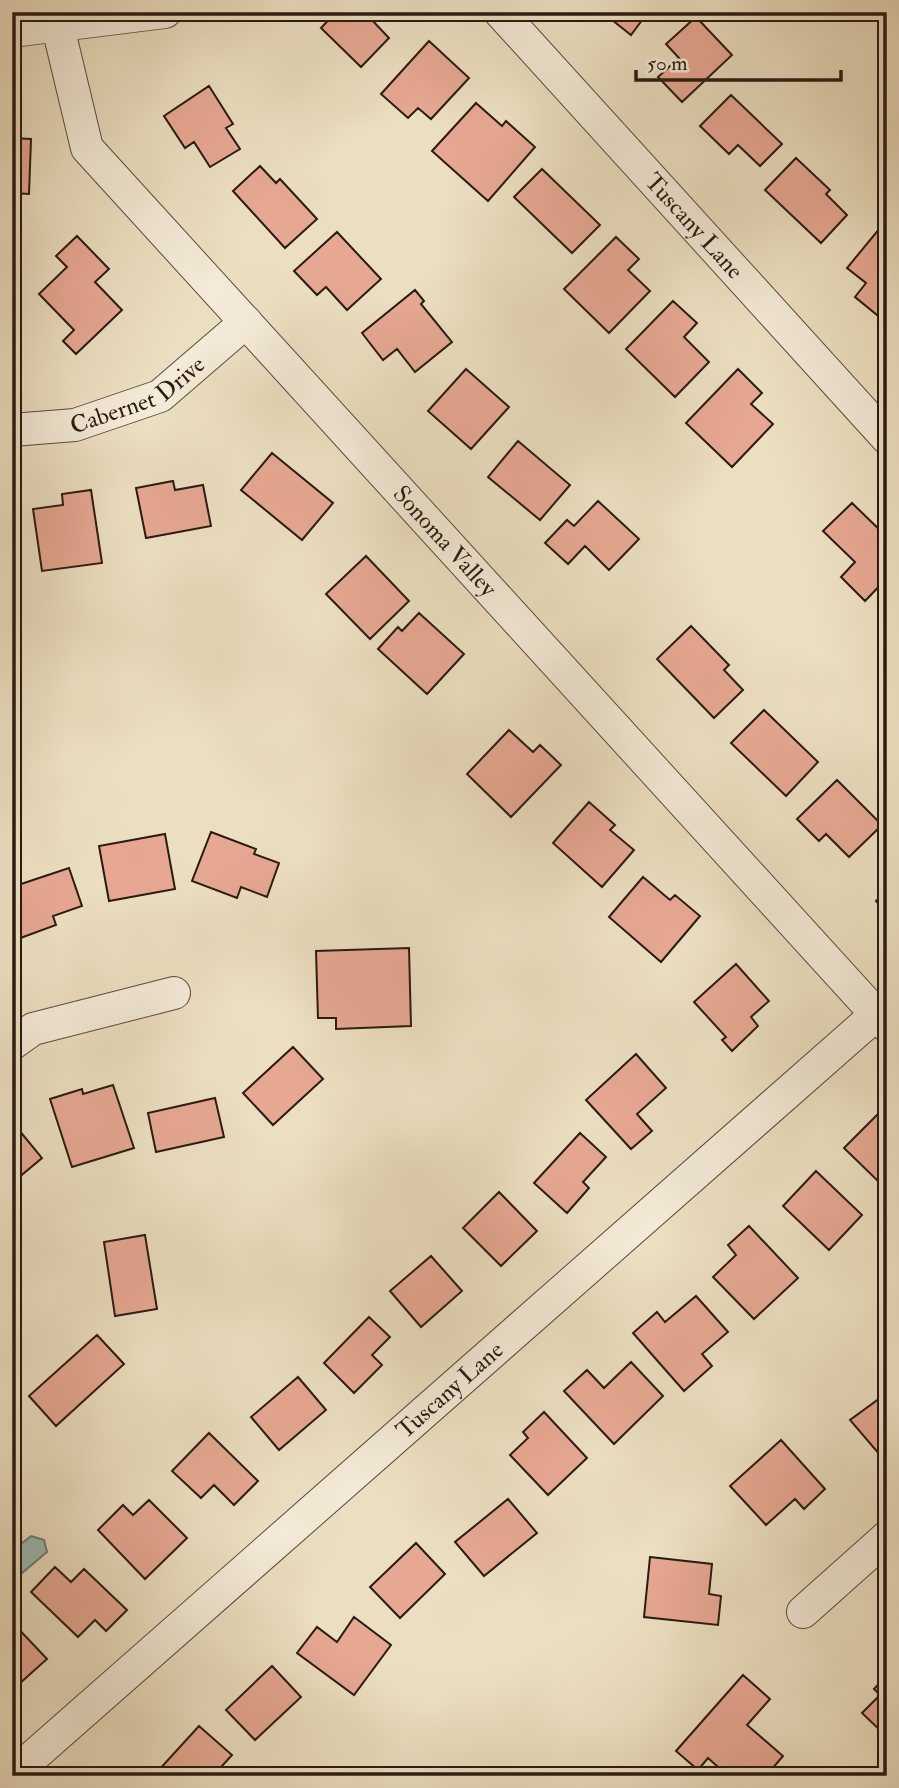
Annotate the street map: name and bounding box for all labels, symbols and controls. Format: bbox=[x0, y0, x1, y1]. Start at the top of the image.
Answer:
scale bar bbox=[636, 38, 841, 82]
text: 50 m bbox=[647, 50, 688, 77]
street label: Tuscany Lane bbox=[638, 167, 750, 286]
street label: Cabernet Drive bbox=[66, 349, 212, 442]
street label: Sonoma Valley bbox=[386, 479, 504, 604]
street label: Tuscany Lane bbox=[390, 1335, 510, 1446]

